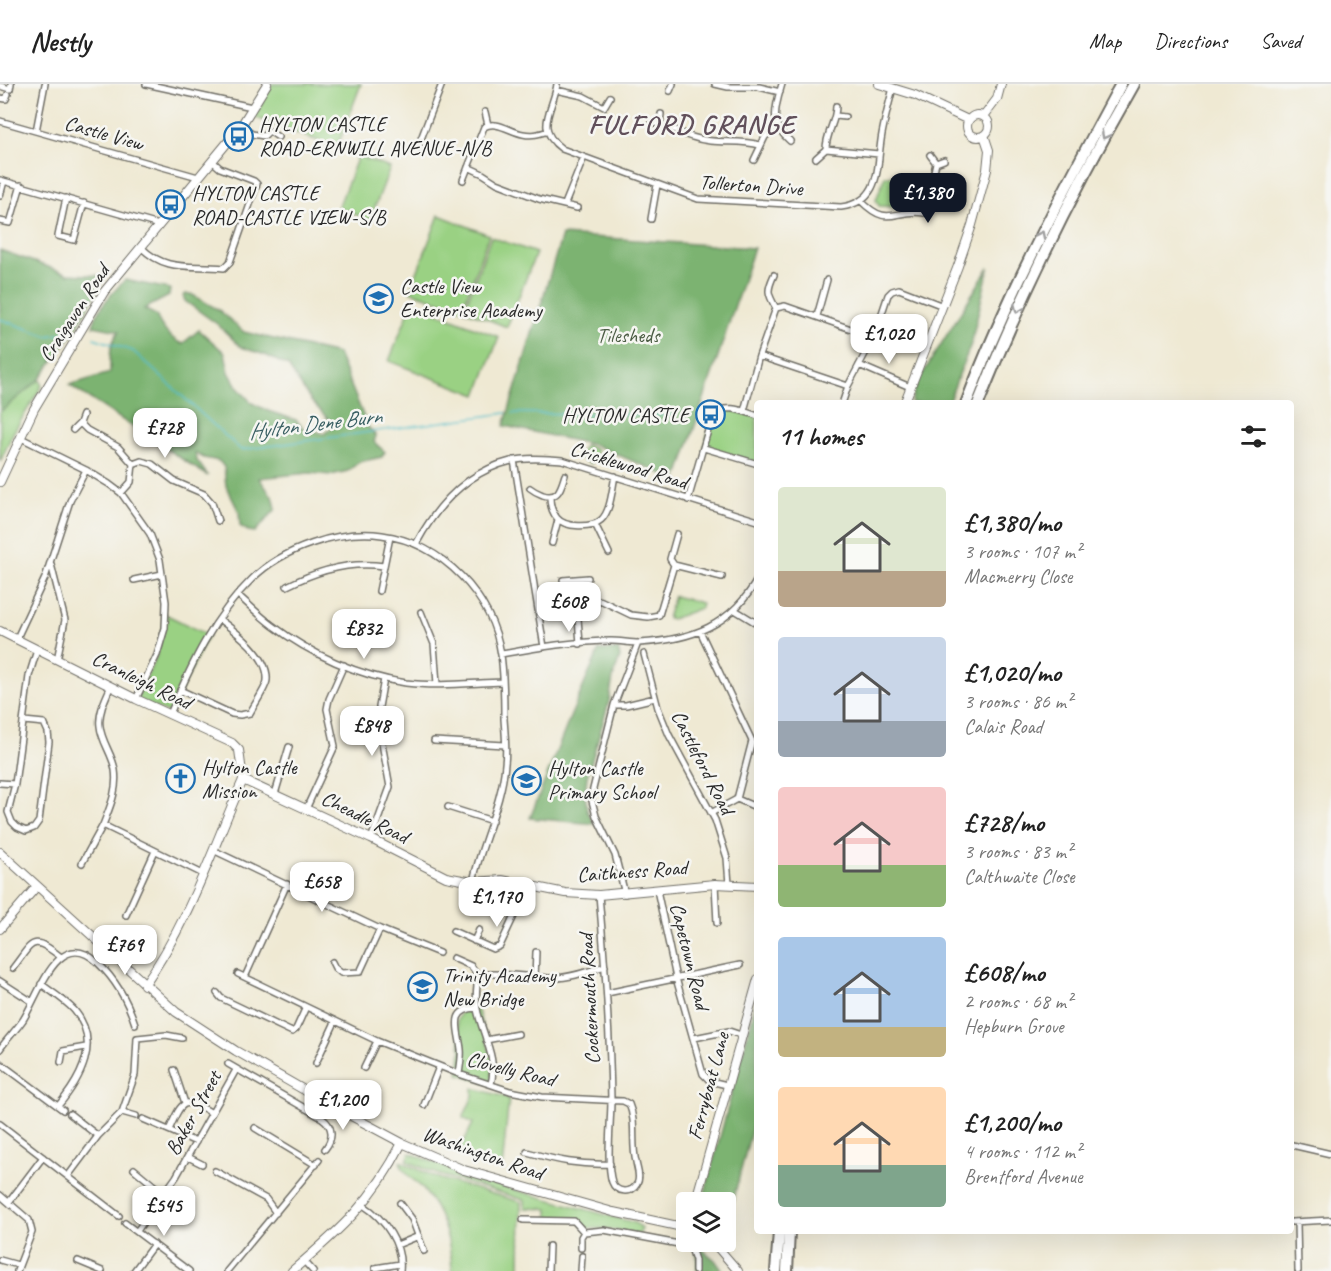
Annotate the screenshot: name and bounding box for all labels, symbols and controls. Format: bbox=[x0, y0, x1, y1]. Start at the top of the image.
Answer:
text: Nestly bbox=[30, 24, 91, 59]
text: Map bbox=[1089, 28, 1121, 54]
text: Directions bbox=[1154, 28, 1227, 54]
text: Saved bbox=[1260, 28, 1301, 54]
district label: FULFORD GRANGE bbox=[588, 107, 798, 141]
street label: Castle View bbox=[62, 109, 148, 157]
place label: HYLTON CASTLE ROAD-ERNWILL AVENUE-N/B bbox=[259, 111, 493, 161]
bus stop icon: HYLTON CASTLE ROAD-ERNWILL AVENUE-N/B bbox=[222, 120, 254, 152]
one-way arrow bbox=[1101, 129, 1112, 139]
street label: Tollerton Drive bbox=[699, 168, 805, 202]
pin: £1,380 bbox=[879, 173, 977, 224]
place label: HYLTON CASTLE ROAD-CASTLE VIEW-S/B bbox=[192, 180, 388, 230]
text: £1,380 bbox=[904, 180, 952, 205]
bus stop icon: HYLTON CASTLE ROAD-CASTLE VIEW-S/B bbox=[155, 189, 187, 221]
one-way arrow bbox=[1034, 231, 1046, 242]
street label: Craigavon Road bbox=[33, 256, 117, 367]
place label: Castle View Enterprise Academy bbox=[400, 273, 543, 323]
school or university icon: Castle View Enterprise Academy bbox=[363, 282, 395, 314]
one-way arrow bbox=[1013, 303, 1025, 314]
pin: £1,020 bbox=[840, 314, 938, 365]
text: £1,020 bbox=[865, 321, 913, 346]
park label: Tilesheds bbox=[597, 322, 661, 348]
bus stop icon: HYLTON CASTLE bbox=[694, 399, 726, 431]
water label: Hylton Dene Burn bbox=[247, 402, 385, 446]
place label: HYLTON CASTLE bbox=[562, 402, 691, 428]
pin: £728 bbox=[129, 408, 201, 459]
text: £728 bbox=[147, 415, 183, 440]
text: 11 homes bbox=[778, 420, 863, 453]
icon: filters bbox=[1237, 420, 1270, 453]
street label: Cricklewood Road bbox=[567, 435, 694, 496]
text: £1,380/mo bbox=[964, 506, 1061, 539]
icon: home bbox=[826, 511, 898, 583]
text: 3 rooms · 107 m² bbox=[964, 539, 1081, 564]
text: Macmerry Close bbox=[964, 564, 1072, 589]
pin: £608 bbox=[533, 582, 605, 633]
text: £608 bbox=[551, 589, 587, 614]
pin: £832 bbox=[328, 609, 400, 660]
text: £832 bbox=[346, 616, 382, 641]
street label: Cranleigh Road bbox=[88, 645, 198, 716]
text: £1,020/mo bbox=[964, 656, 1061, 689]
icon: home bbox=[826, 661, 898, 733]
text: 3 rooms · 86 m² bbox=[964, 689, 1072, 714]
pin: £848 bbox=[336, 706, 408, 757]
street label: Castleford Road bbox=[666, 706, 742, 822]
text: £848 bbox=[354, 713, 390, 738]
text: Calais Road bbox=[964, 714, 1042, 739]
place label: Hylton Castle Mission bbox=[202, 754, 298, 804]
place label: Hylton Castle Primary School bbox=[548, 755, 659, 805]
church icon: Hylton Castle Mission bbox=[165, 763, 197, 795]
school or university icon: Hylton Castle Primary School bbox=[511, 764, 543, 796]
street label: Cheadle Road bbox=[317, 785, 416, 851]
text: £728/mo bbox=[964, 806, 1044, 839]
icon: home bbox=[826, 811, 898, 883]
text: 3 rooms · 83 m² bbox=[964, 839, 1072, 864]
street label: Caithness Road bbox=[576, 854, 691, 888]
pin: £658 bbox=[286, 862, 358, 913]
text: Calthwaite Close bbox=[964, 864, 1075, 889]
text: £658 bbox=[304, 869, 340, 894]
pin: £1,170 bbox=[448, 877, 546, 928]
text: £1,170 bbox=[473, 884, 521, 909]
street label: Capetown Road bbox=[664, 900, 717, 1016]
pin: £769 bbox=[89, 925, 161, 976]
street label: Cockermouth Road bbox=[572, 929, 605, 1065]
text: £769 bbox=[107, 932, 143, 957]
text: £608/mo bbox=[964, 956, 1045, 989]
icon: home bbox=[826, 961, 898, 1033]
place label: Trinity Academy New Bridge bbox=[443, 962, 557, 1012]
school or university icon: Trinity Academy New Bridge bbox=[406, 971, 438, 1003]
text: 2 rooms · 68 m² bbox=[964, 989, 1072, 1014]
text: Hepburn Grove bbox=[964, 1014, 1064, 1039]
street label: Ferryboat Lane bbox=[681, 1028, 735, 1142]
street label: Clovelly Road bbox=[464, 1045, 560, 1093]
street label: Baker Street bbox=[159, 1064, 228, 1160]
pin: £1,200 bbox=[294, 1080, 392, 1131]
text: £1,200 bbox=[319, 1087, 367, 1112]
text: £1,200/mo bbox=[964, 1106, 1061, 1139]
icon: home bbox=[826, 1111, 898, 1183]
street label: Washington Road bbox=[419, 1120, 550, 1187]
text: 4 rooms · 112 m² bbox=[964, 1139, 1081, 1164]
text: Brentford Avenue bbox=[964, 1164, 1082, 1189]
pin: £545 bbox=[128, 1186, 200, 1237]
map controls bbox=[676, 1192, 736, 1252]
button: layers bbox=[676, 1192, 736, 1252]
text: £545 bbox=[146, 1193, 182, 1218]

